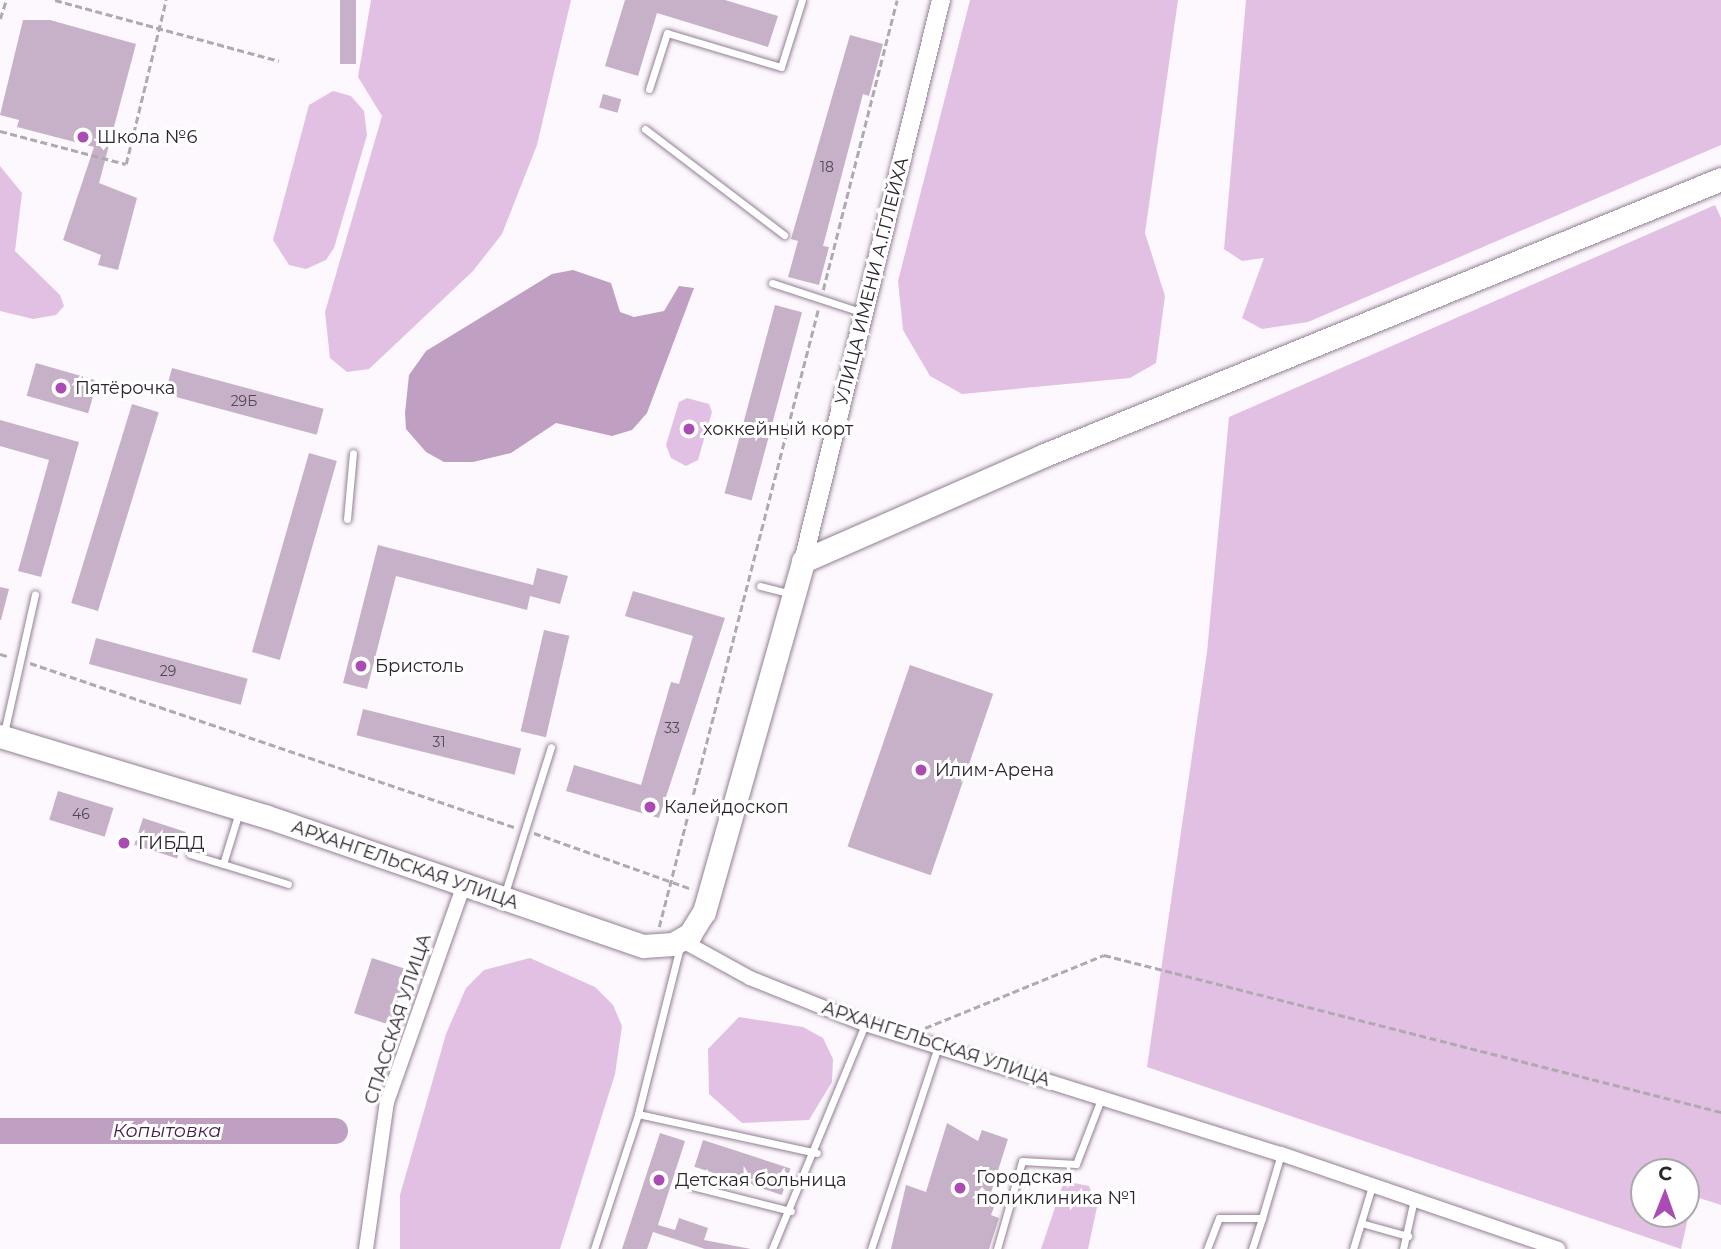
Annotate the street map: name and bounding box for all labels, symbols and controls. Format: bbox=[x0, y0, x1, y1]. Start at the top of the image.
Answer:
place label: Школа №6 bbox=[97, 126, 198, 148]
marker: Школа №6 bbox=[75, 129, 91, 145]
street label: УЛИЦА ИМЕНИ А.Г.ГЛЕЙХА bbox=[831, 155, 913, 407]
house number: 18 bbox=[820, 159, 834, 175]
place label: Пятёрочка bbox=[75, 377, 175, 399]
marker: Пятёрочка bbox=[53, 380, 69, 396]
house number: 29Б bbox=[231, 393, 257, 409]
place label: хоккейный корт bbox=[703, 418, 853, 440]
marker: хоккейный корт bbox=[681, 421, 697, 437]
place label: Бристоль bbox=[375, 655, 464, 677]
marker: Бристоль bbox=[353, 658, 369, 674]
house number: 29 bbox=[160, 663, 176, 679]
house number: 33 bbox=[664, 720, 680, 736]
house number: 31 bbox=[433, 734, 445, 750]
place label: Илим-Арена bbox=[935, 759, 1054, 781]
marker: Илим-Арена bbox=[913, 762, 929, 778]
place label: Калейдоскоп bbox=[664, 796, 789, 818]
marker: Калейдоскоп bbox=[642, 799, 658, 815]
house number: 46 bbox=[72, 806, 90, 822]
street label: АРХАНГЕЛЬСКАЯ УЛИЦА bbox=[289, 816, 521, 914]
place label: ГИБДД bbox=[138, 832, 204, 854]
marker: ГИБДД bbox=[116, 835, 132, 851]
street label: СПАССКАЯ УЛИЦА bbox=[360, 931, 436, 1107]
street label: АРХАНГЕЛЬСКАЯ УЛИЦА bbox=[819, 997, 1053, 1091]
water label: Копытовка bbox=[113, 1120, 221, 1142]
north arrow bbox=[1630, 1158, 1700, 1228]
text: С bbox=[1658, 1162, 1672, 1185]
place label: Городская поликлиника №1 bbox=[976, 1167, 1136, 1210]
place label: Детская больница bbox=[675, 1169, 846, 1191]
marker: Детская больница bbox=[649, 1170, 669, 1190]
marker: Городская поликлиника №1 bbox=[950, 1178, 970, 1198]

